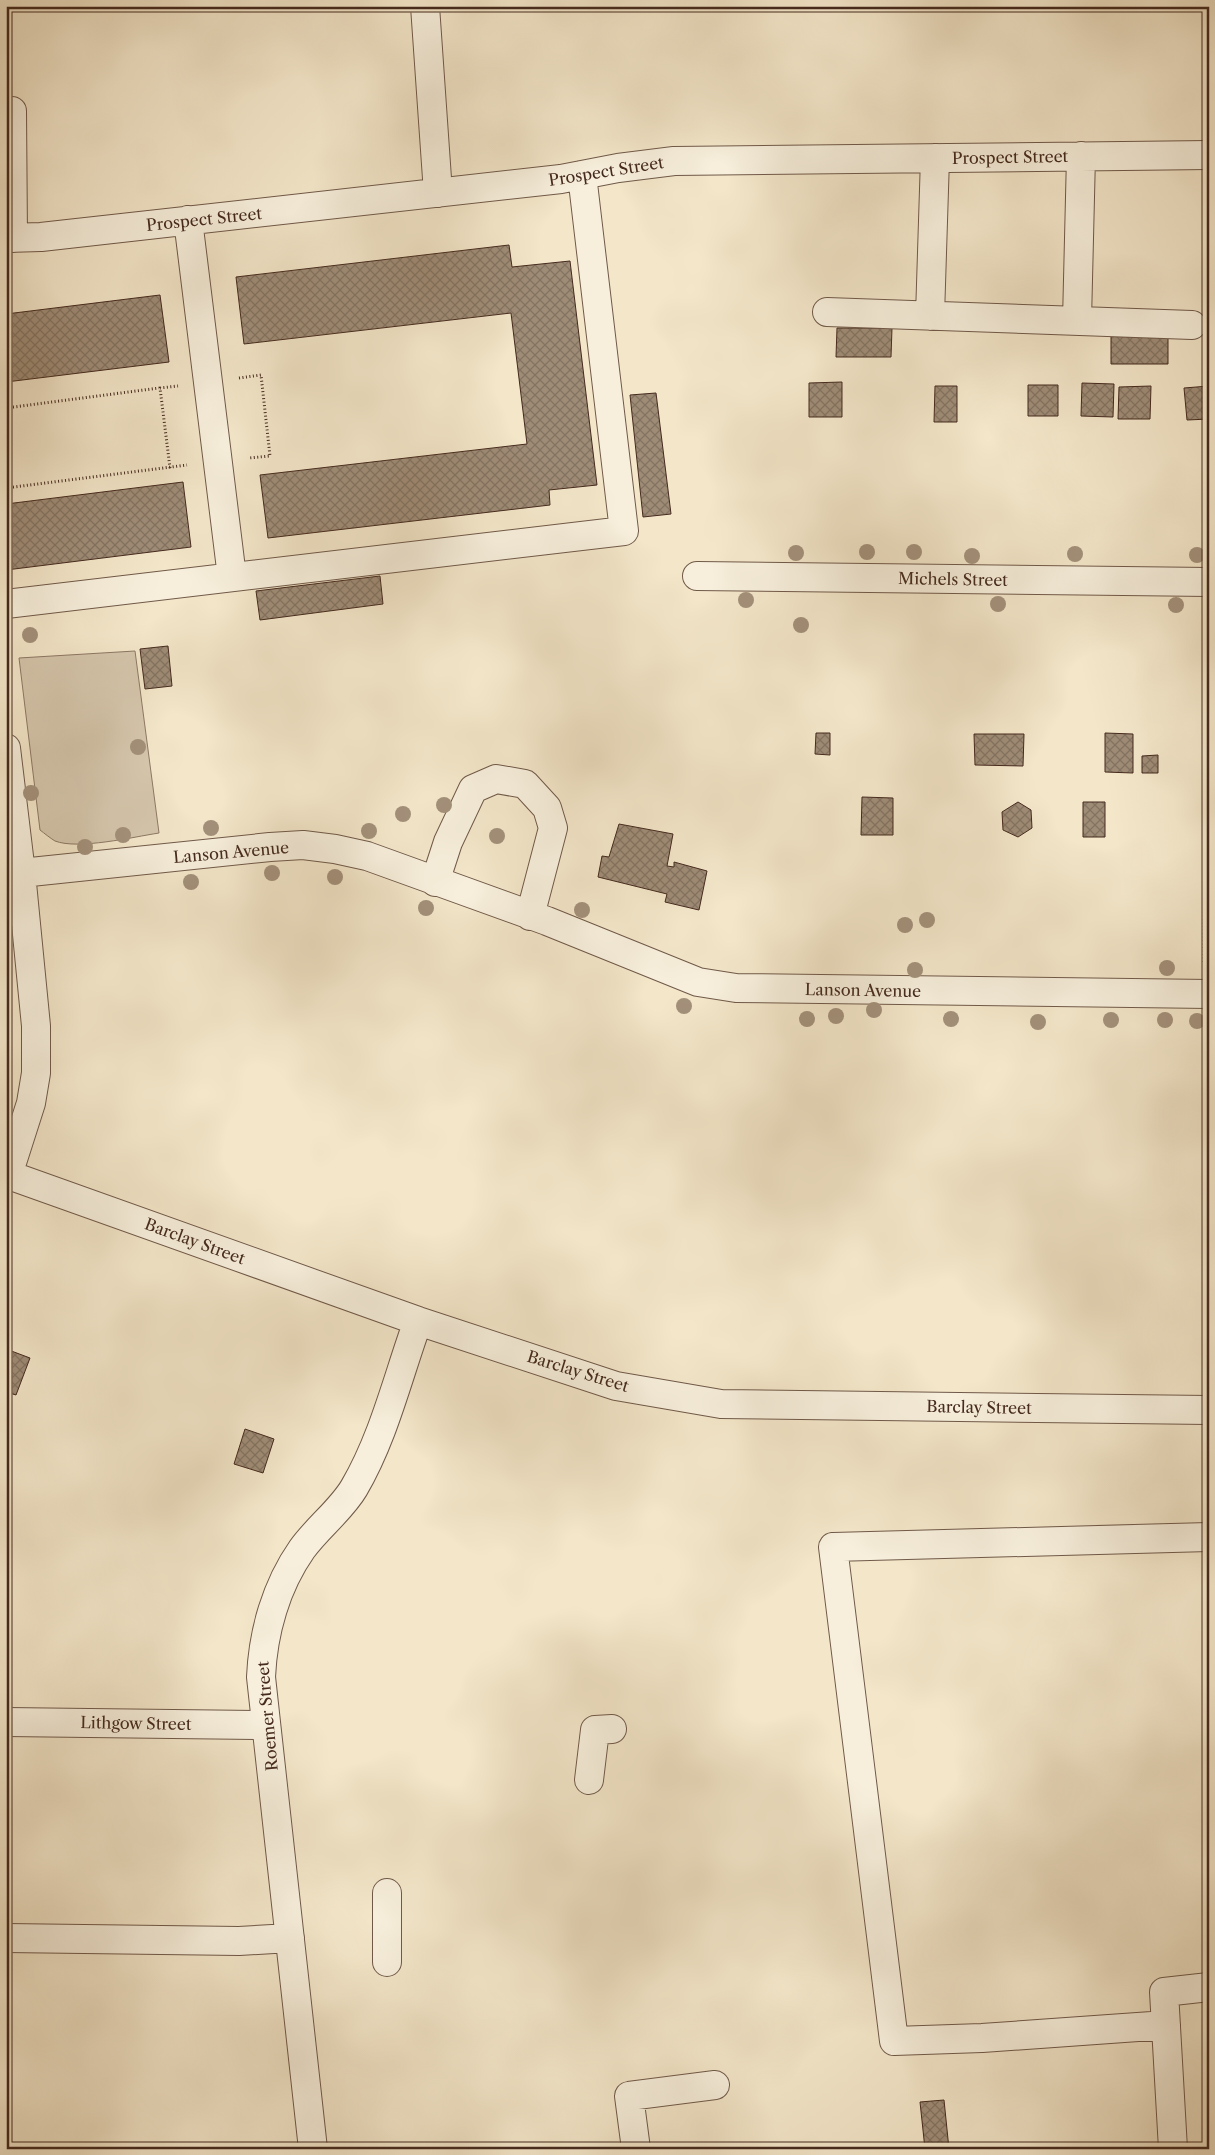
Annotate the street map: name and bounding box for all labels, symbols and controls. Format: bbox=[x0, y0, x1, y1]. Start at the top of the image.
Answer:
street label: Prospect Street bbox=[952, 146, 1069, 168]
street label: Prospect Street bbox=[547, 152, 665, 190]
street label: Prospect Street bbox=[145, 203, 263, 235]
street label: Michels Street bbox=[898, 568, 1008, 590]
street label: Lanson Avenue bbox=[172, 837, 290, 867]
street label: Lanson Avenue bbox=[805, 979, 921, 1001]
street label: Barclay Street bbox=[142, 1214, 248, 1269]
street label: Barclay Street bbox=[525, 1346, 632, 1396]
street label: Barclay Street bbox=[926, 1396, 1032, 1418]
street label: Roemer Street bbox=[252, 1660, 282, 1772]
street label: Lithgow Street bbox=[80, 1712, 192, 1734]

